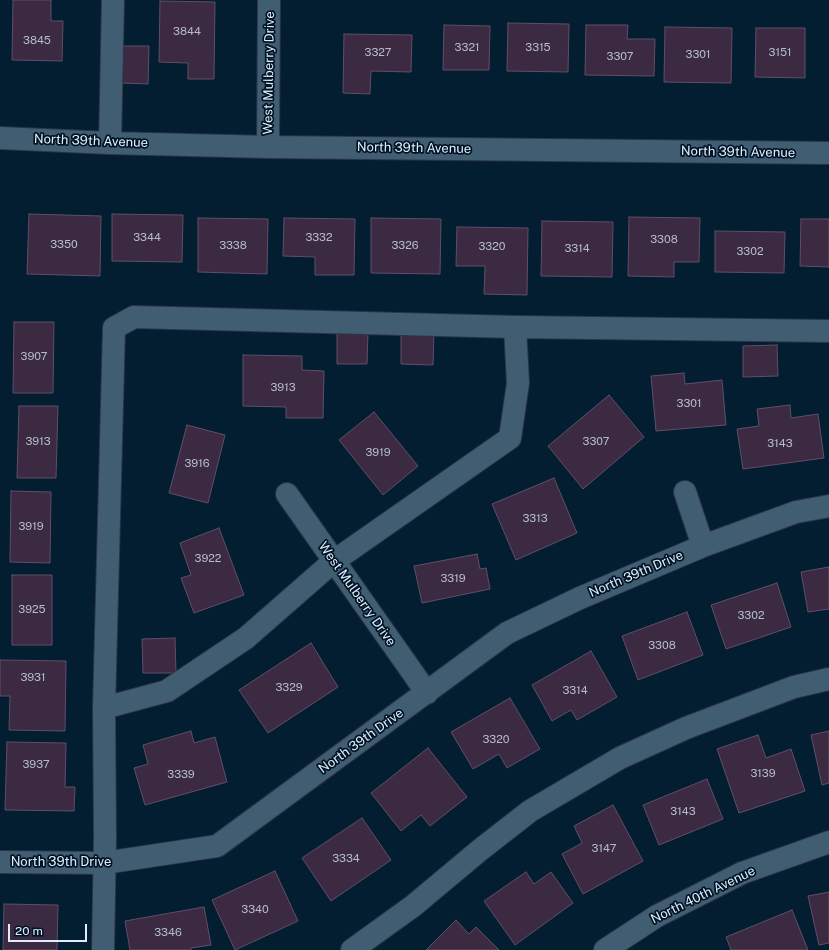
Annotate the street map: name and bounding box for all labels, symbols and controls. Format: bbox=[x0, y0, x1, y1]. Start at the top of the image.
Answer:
street label: West Mulberry Drive bbox=[260, 11, 278, 135]
house number: 3844 bbox=[173, 25, 201, 39]
house number: 3845 bbox=[23, 34, 51, 48]
house number: 3321 bbox=[455, 41, 479, 55]
house number: 3315 bbox=[525, 41, 551, 55]
house number: 3327 bbox=[365, 46, 391, 60]
house number: 3151 bbox=[769, 46, 791, 60]
house number: 3301 bbox=[686, 48, 710, 62]
house number: 3307 bbox=[607, 50, 633, 64]
street label: North 39th Avenue bbox=[34, 131, 148, 151]
street label: North 39th Avenue bbox=[357, 139, 471, 157]
street label: North 39th Avenue bbox=[681, 143, 795, 161]
house number: 3344 bbox=[133, 231, 161, 245]
house number: 3332 bbox=[305, 231, 333, 245]
house number: 3308 bbox=[650, 233, 678, 247]
house number: 3350 bbox=[50, 238, 78, 252]
house number: 3338 bbox=[219, 239, 247, 253]
house number: 3326 bbox=[391, 239, 419, 253]
house number: 3320 bbox=[478, 240, 506, 254]
house number: 3314 bbox=[564, 242, 590, 256]
house number: 3302 bbox=[736, 245, 764, 259]
house number: 3907 bbox=[21, 350, 47, 364]
house number: 3913 bbox=[270, 381, 296, 395]
house number: 3301 bbox=[677, 397, 701, 411]
house number: 3913 bbox=[25, 435, 51, 449]
house number: 3307 bbox=[583, 435, 609, 449]
house number: 3143 bbox=[767, 437, 793, 451]
house number: 3919 bbox=[365, 446, 391, 460]
house number: 3916 bbox=[184, 457, 210, 471]
house number: 3313 bbox=[522, 512, 548, 526]
house number: 3919 bbox=[18, 520, 44, 534]
street label: West Mulberry Drive bbox=[315, 539, 399, 649]
street label: North 39th Drive bbox=[587, 547, 685, 601]
house number: 3922 bbox=[195, 552, 221, 566]
house number: 3319 bbox=[440, 572, 466, 586]
house number: 3925 bbox=[18, 603, 46, 617]
house number: 3302 bbox=[737, 609, 765, 623]
house number: 3308 bbox=[648, 639, 676, 653]
house number: 3931 bbox=[20, 671, 46, 685]
house number: 3329 bbox=[275, 681, 303, 695]
house number: 3314 bbox=[562, 684, 588, 698]
street label: North 39th Drive bbox=[316, 705, 406, 777]
house number: 3320 bbox=[482, 733, 510, 747]
house number: 3937 bbox=[23, 758, 49, 772]
house number: 3139 bbox=[750, 767, 776, 781]
house number: 3339 bbox=[167, 768, 195, 782]
house number: 3143 bbox=[670, 805, 696, 819]
house number: 3147 bbox=[592, 842, 616, 856]
house number: 3334 bbox=[332, 852, 360, 866]
street label: North 39th Drive bbox=[11, 854, 111, 870]
street label: North 40th Avenue bbox=[648, 863, 758, 927]
house number: 3340 bbox=[241, 903, 269, 917]
scale bar bbox=[10, 916, 89, 942]
text: 20 m bbox=[15, 924, 43, 938]
house number: 3346 bbox=[154, 926, 182, 940]

